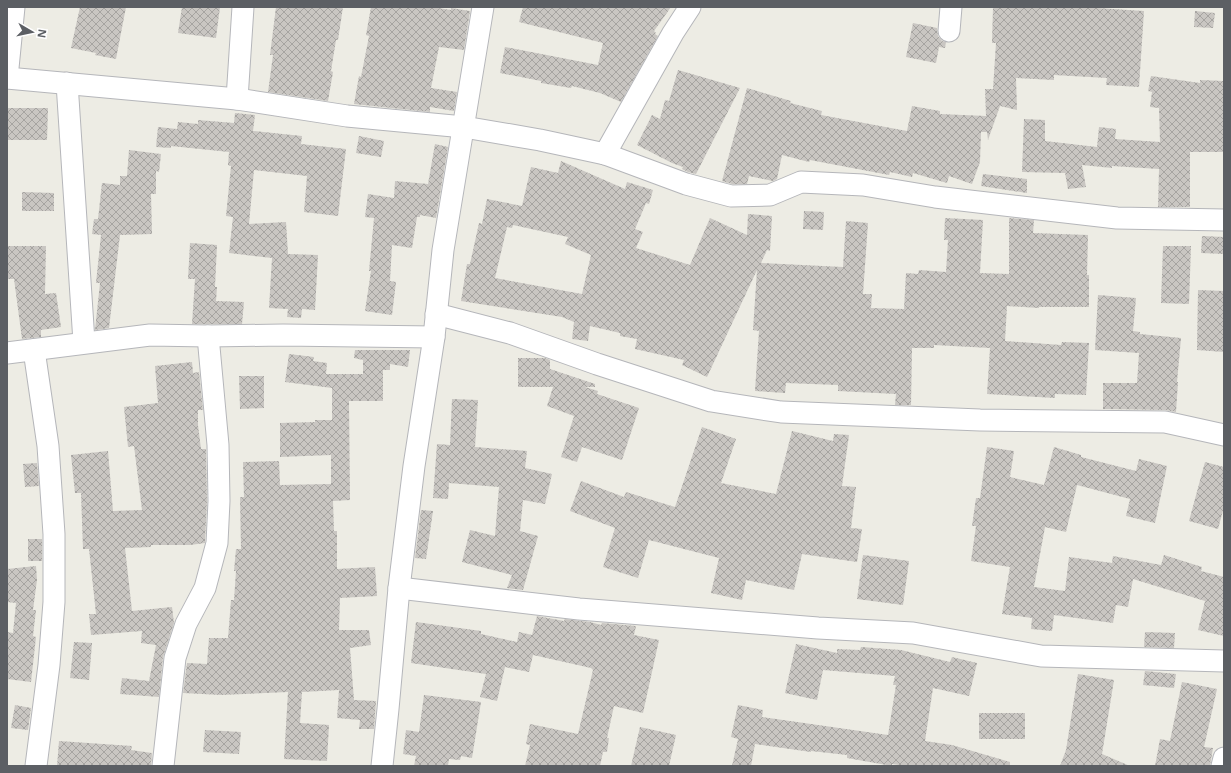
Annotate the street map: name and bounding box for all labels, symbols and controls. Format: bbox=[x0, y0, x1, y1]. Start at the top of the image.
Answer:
north arrow bbox=[12, 12, 52, 52]
text: N bbox=[34, 28, 50, 39]

